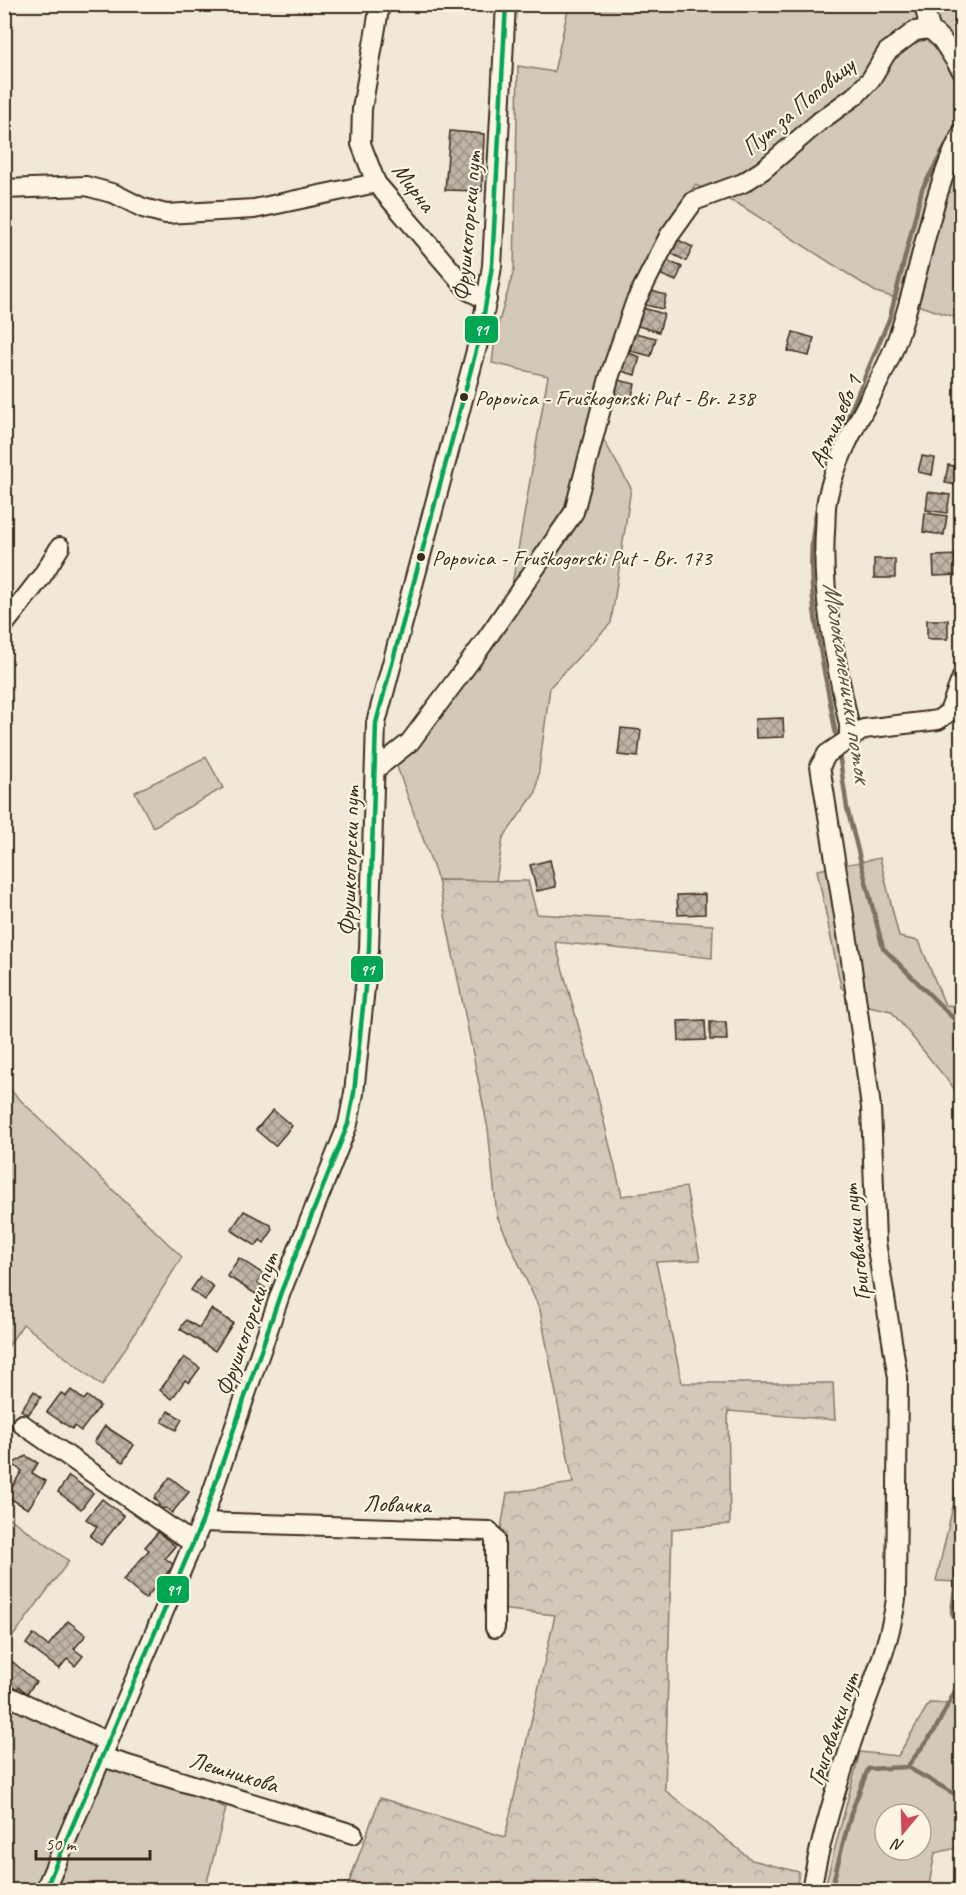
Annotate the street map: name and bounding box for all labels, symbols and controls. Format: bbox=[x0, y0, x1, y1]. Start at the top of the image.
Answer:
street label: Пут за Поповицу bbox=[735, 49, 862, 162]
street label: Фрушкогорски пут bbox=[445, 149, 489, 302]
street label: Мирна bbox=[386, 156, 443, 219]
line badge: 91 bbox=[464, 315, 499, 344]
text: 91 bbox=[474, 320, 490, 340]
street label: Артиљево 1 bbox=[801, 369, 869, 472]
place label: Popovica - Fruškogorski Put - Br. 238 bbox=[475, 384, 757, 412]
marker: Popovica - Fruškogorski Put - Br. 238 bbox=[458, 391, 470, 403]
place label: Popovica - Fruškogorski Put - Br. 173 bbox=[432, 544, 714, 572]
marker: Popovica - Fruškogorski Put - Br. 173 bbox=[415, 551, 427, 563]
water label: Малокаменички поток bbox=[815, 580, 880, 789]
street label: Фрушкогорски пут bbox=[331, 785, 367, 937]
line badge: 91 bbox=[350, 955, 384, 983]
text: 91 bbox=[360, 960, 376, 980]
street label: Григовачки пут bbox=[835, 1181, 877, 1303]
street label: Фрушкогорски пут bbox=[208, 1247, 286, 1400]
street label: Ловачка bbox=[363, 1488, 433, 1520]
line badge: 91 bbox=[156, 1575, 190, 1604]
text: 91 bbox=[166, 1580, 182, 1600]
street label: Григовачки пут bbox=[800, 1667, 867, 1789]
street label: Лешникова bbox=[186, 1744, 283, 1800]
north arrow bbox=[873, 1802, 933, 1862]
scale bar bbox=[36, 1823, 150, 1861]
text: 50 m bbox=[45, 1833, 78, 1855]
text: N bbox=[888, 1833, 906, 1856]

